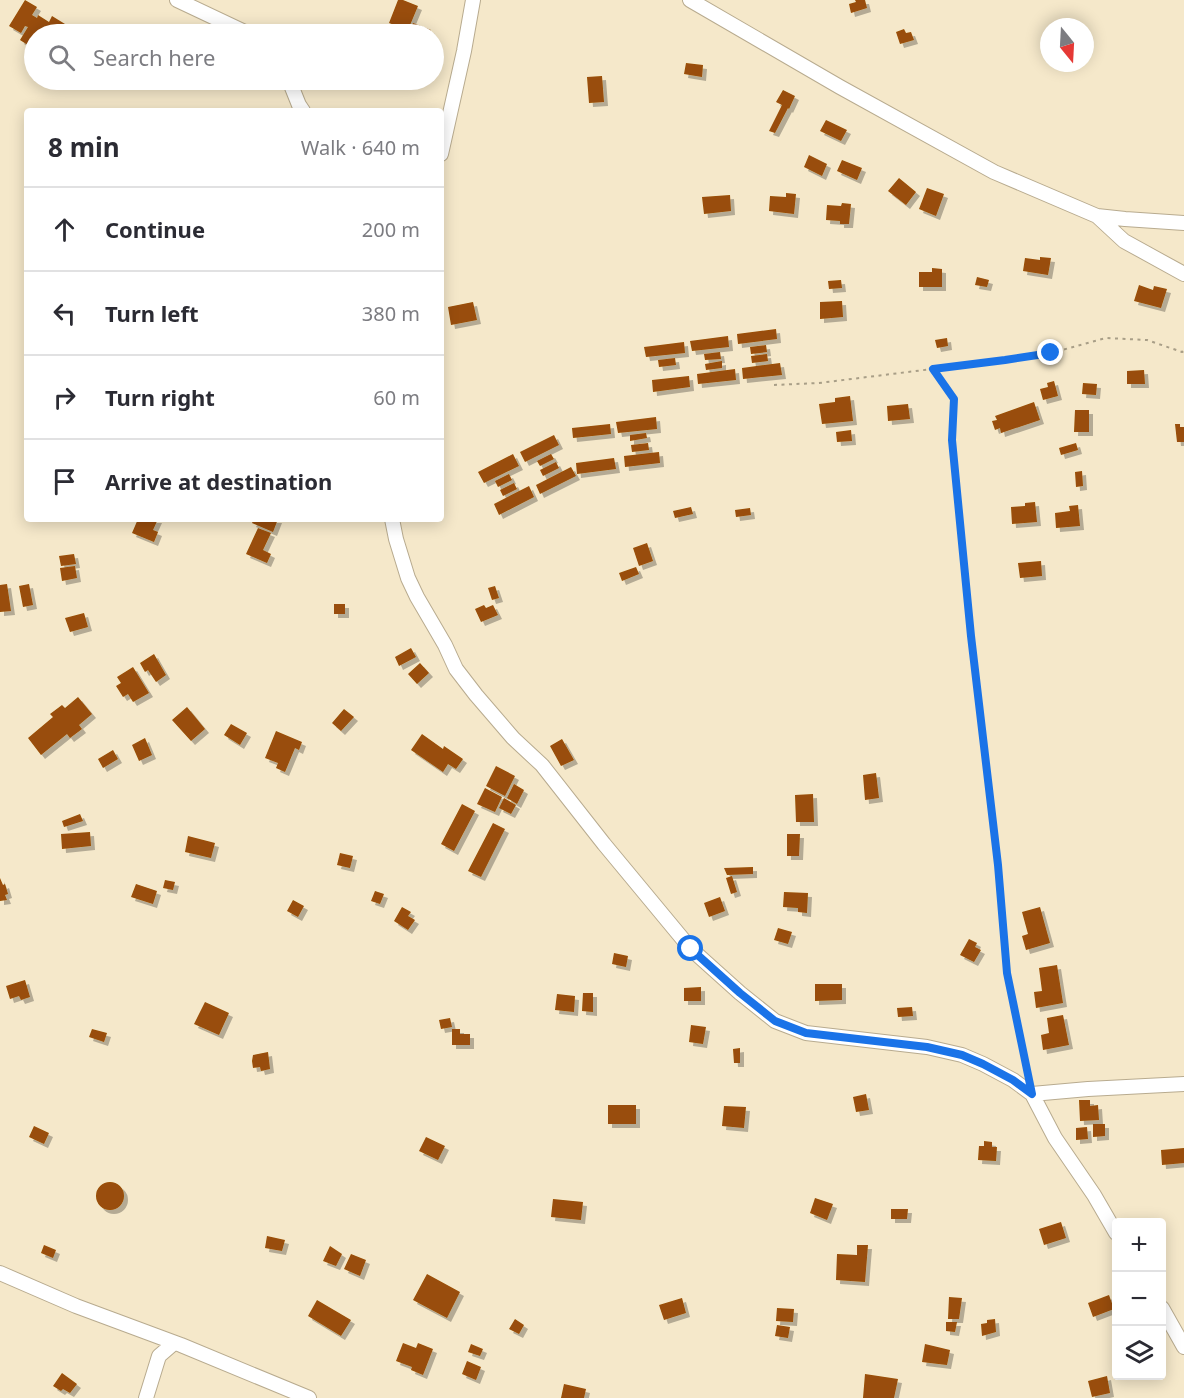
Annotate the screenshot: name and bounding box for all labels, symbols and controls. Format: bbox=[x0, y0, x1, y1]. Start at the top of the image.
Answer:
north arrow bbox=[1040, 18, 1094, 72]
search box bbox=[24, 24, 444, 90]
icon: search bbox=[45, 41, 78, 74]
text: Search here bbox=[93, 42, 215, 72]
text: 8 min bbox=[48, 129, 120, 165]
text: Walk · 640 m bbox=[301, 134, 420, 161]
icon: ahead bbox=[48, 213, 81, 246]
text: Continue bbox=[105, 214, 205, 244]
text: 200 m bbox=[362, 216, 420, 243]
icon: left bbox=[48, 297, 81, 330]
text: Turn left bbox=[105, 298, 199, 328]
text: 380 m bbox=[362, 300, 420, 327]
route end bbox=[1037, 339, 1063, 365]
icon: right bbox=[48, 381, 81, 414]
text: Turn right bbox=[105, 382, 215, 412]
text: 60 m bbox=[373, 384, 420, 411]
icon: arrive bbox=[48, 465, 81, 498]
text: Arrive at destination bbox=[105, 466, 332, 496]
route start bbox=[677, 935, 703, 961]
map controls bbox=[1112, 1218, 1166, 1380]
button: + bbox=[1112, 1218, 1166, 1272]
button: − bbox=[1112, 1272, 1166, 1326]
button: layers bbox=[1112, 1326, 1166, 1380]

